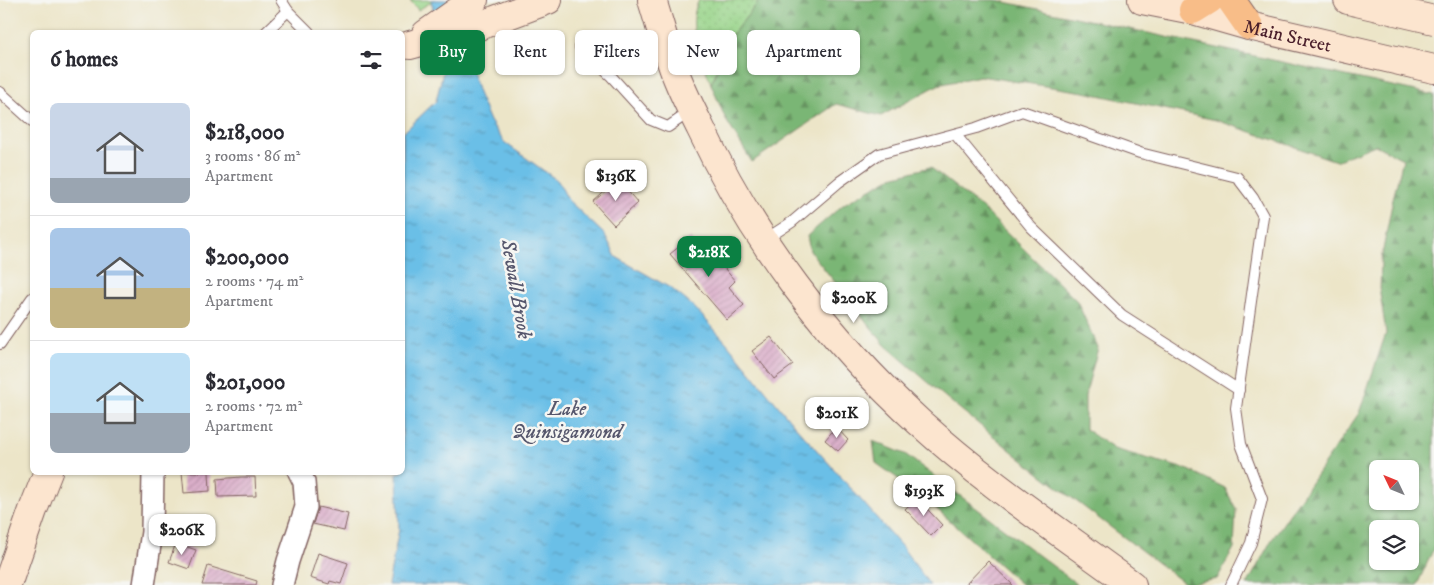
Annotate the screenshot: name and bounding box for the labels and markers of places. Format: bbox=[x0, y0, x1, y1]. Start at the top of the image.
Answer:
pin: $136K bbox=[581, 160, 651, 202]
pin: $218K bbox=[674, 236, 744, 278]
pin: $200K bbox=[819, 282, 889, 324]
pin: $201K bbox=[802, 396, 872, 439]
pin: $193K bbox=[889, 474, 959, 517]
pin: $206K bbox=[147, 514, 217, 556]

